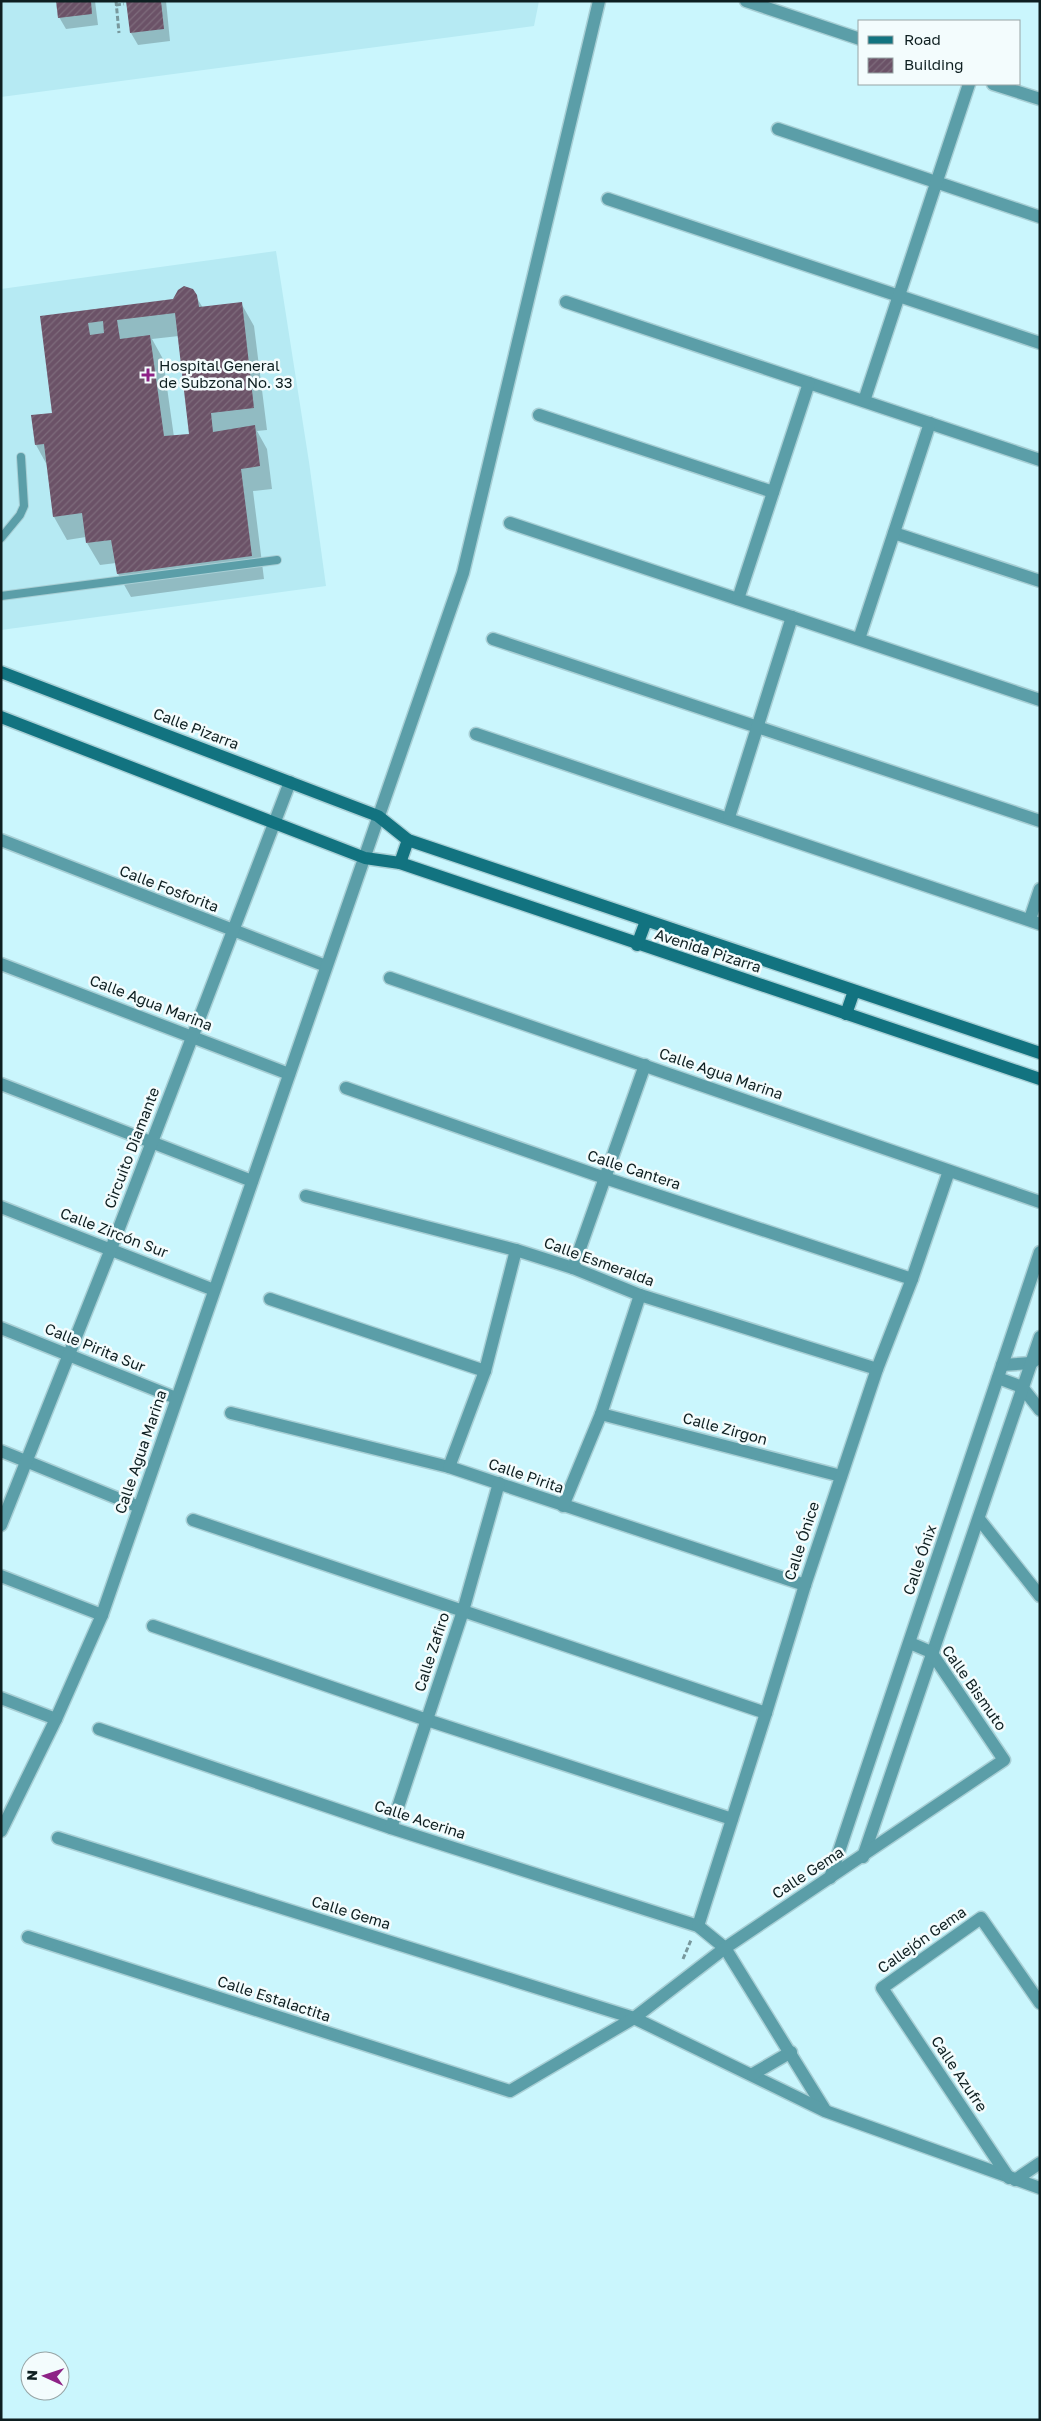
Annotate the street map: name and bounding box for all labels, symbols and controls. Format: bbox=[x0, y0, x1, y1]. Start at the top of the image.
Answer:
legend bbox=[858, 20, 1021, 85]
text: Road bbox=[904, 30, 941, 48]
text: Building bbox=[904, 55, 964, 73]
place label: Hospital General de Subzona No. 33 bbox=[159, 356, 293, 391]
marker: Hospital General de Subzona No. 33 bbox=[141, 368, 155, 382]
street label: Calle Pizarra bbox=[151, 703, 242, 753]
street label: Calle Fosforita bbox=[117, 861, 222, 915]
street label: Avenida Pizarra bbox=[653, 924, 764, 976]
street label: Calle Agua Marina bbox=[87, 970, 215, 1034]
street label: Calle Agua Marina bbox=[657, 1043, 786, 1103]
street label: Circuito Diamante bbox=[100, 1084, 163, 1211]
street label: Calle Cantera bbox=[585, 1145, 683, 1193]
street label: Calle Zircón Sur bbox=[58, 1203, 171, 1261]
street label: Calle Esmeralda bbox=[542, 1233, 657, 1289]
street label: Calle Pirita Sur bbox=[42, 1319, 149, 1376]
street label: Calle Agua Marina bbox=[110, 1387, 170, 1516]
street label: Calle Zirgon bbox=[681, 1408, 769, 1448]
street label: Calle Pirita bbox=[486, 1454, 566, 1496]
street label: Calle Ónice bbox=[780, 1499, 822, 1582]
street label: Calle Ónix bbox=[899, 1522, 939, 1597]
street label: Calle Zafiro bbox=[410, 1610, 452, 1694]
street label: Calle Bismuto bbox=[939, 1641, 1011, 1734]
street label: Calle Acerina bbox=[372, 1796, 468, 1842]
street label: Calle Gema bbox=[768, 1842, 847, 1902]
street label: Calle Gema bbox=[310, 1892, 393, 1933]
street label: Callejón Gema bbox=[874, 1902, 969, 1976]
street label: Calle Estalactita bbox=[215, 1971, 333, 2025]
street label: Calle Azufre bbox=[928, 2032, 992, 2115]
north arrow bbox=[20, 2351, 70, 2401]
text: N bbox=[23, 2370, 40, 2381]

